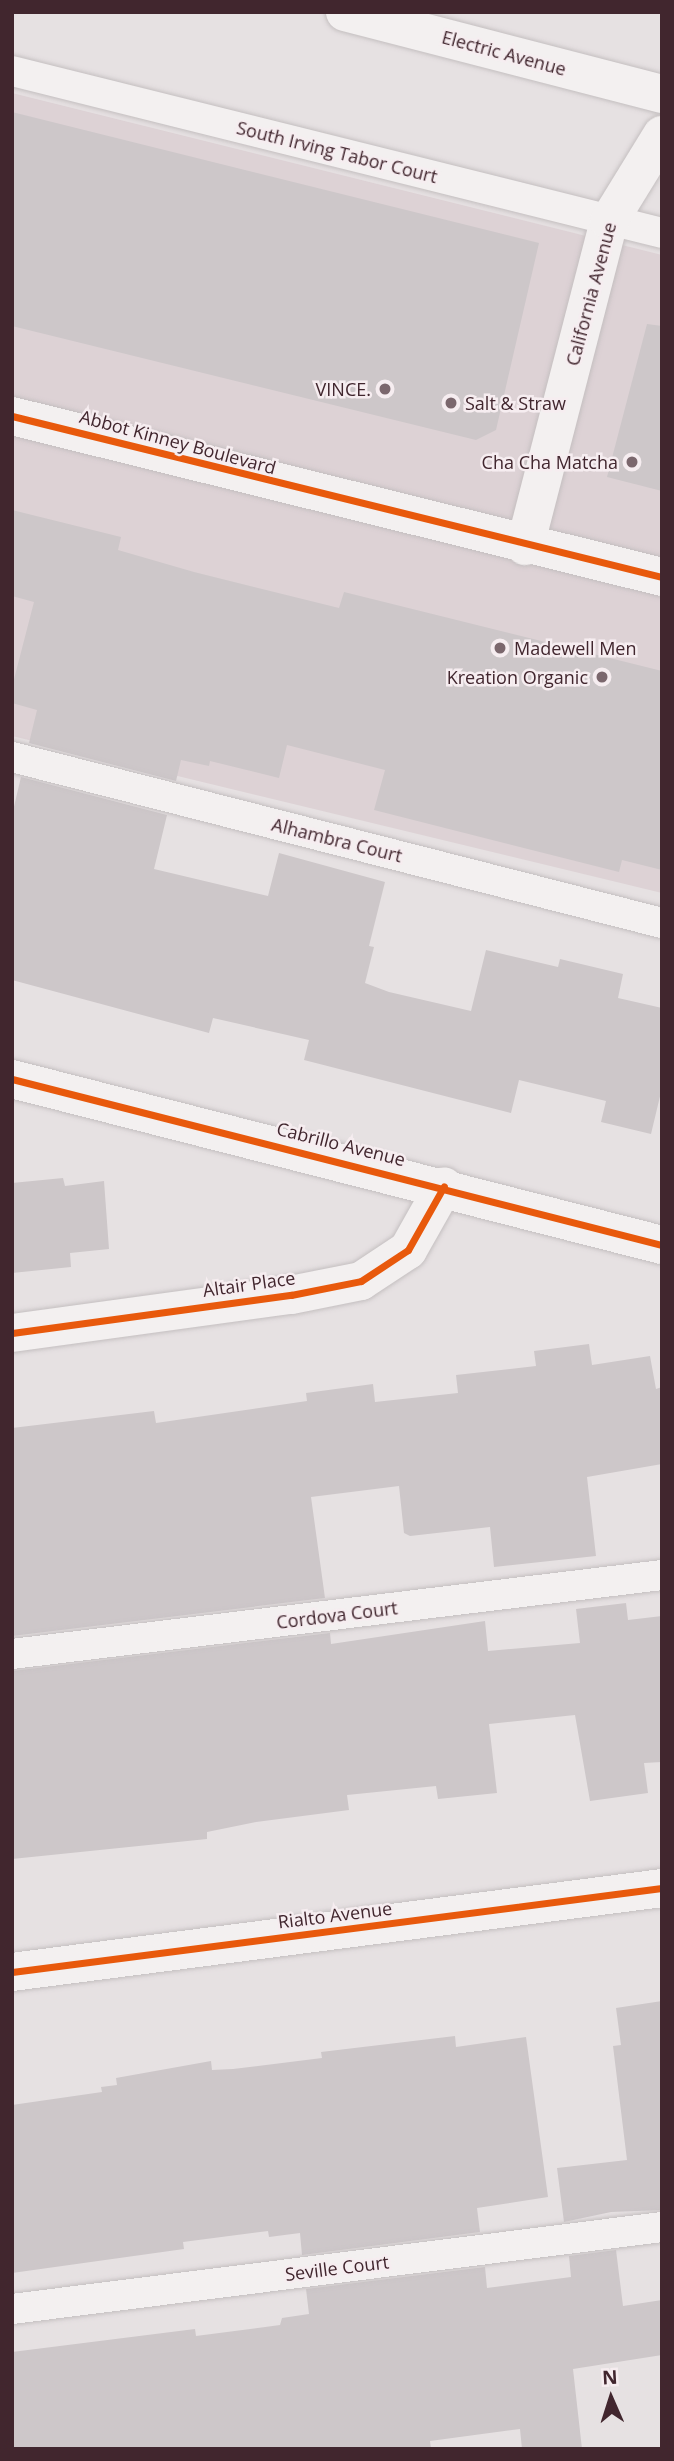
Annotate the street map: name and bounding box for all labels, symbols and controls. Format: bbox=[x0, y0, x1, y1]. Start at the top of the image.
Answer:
street label: Electric Avenue bbox=[440, 26, 568, 80]
street label: South Irving Tabor Court bbox=[234, 117, 440, 187]
street label: California Avenue bbox=[561, 220, 621, 368]
place label: VINCE. bbox=[316, 378, 371, 400]
marker: VINCE. bbox=[377, 381, 393, 397]
place label: Salt & Straw bbox=[465, 392, 566, 414]
marker: Salt & Straw bbox=[443, 395, 459, 411]
street label: Abbot Kinney Boulevard bbox=[78, 405, 278, 479]
place label: Cha Cha Matcha bbox=[482, 451, 618, 473]
marker: Cha Cha Matcha bbox=[624, 454, 640, 470]
place label: Madewell Men bbox=[514, 637, 636, 659]
marker: Madewell Men bbox=[492, 640, 508, 656]
place label: Kreation Organic bbox=[447, 666, 588, 688]
marker: Kreation Organic bbox=[594, 669, 610, 685]
street label: Alhambra Court bbox=[270, 813, 404, 867]
street label: Cabrillo Avenue bbox=[275, 1118, 407, 1170]
street label: Altair Place bbox=[201, 1267, 297, 1301]
street label: Cordova Court bbox=[275, 1597, 399, 1633]
street label: Rialto Avenue bbox=[277, 1897, 393, 1933]
street label: Seville Court bbox=[284, 2251, 390, 2285]
north arrow bbox=[576, 2363, 646, 2433]
text: N bbox=[601, 2364, 618, 2390]

